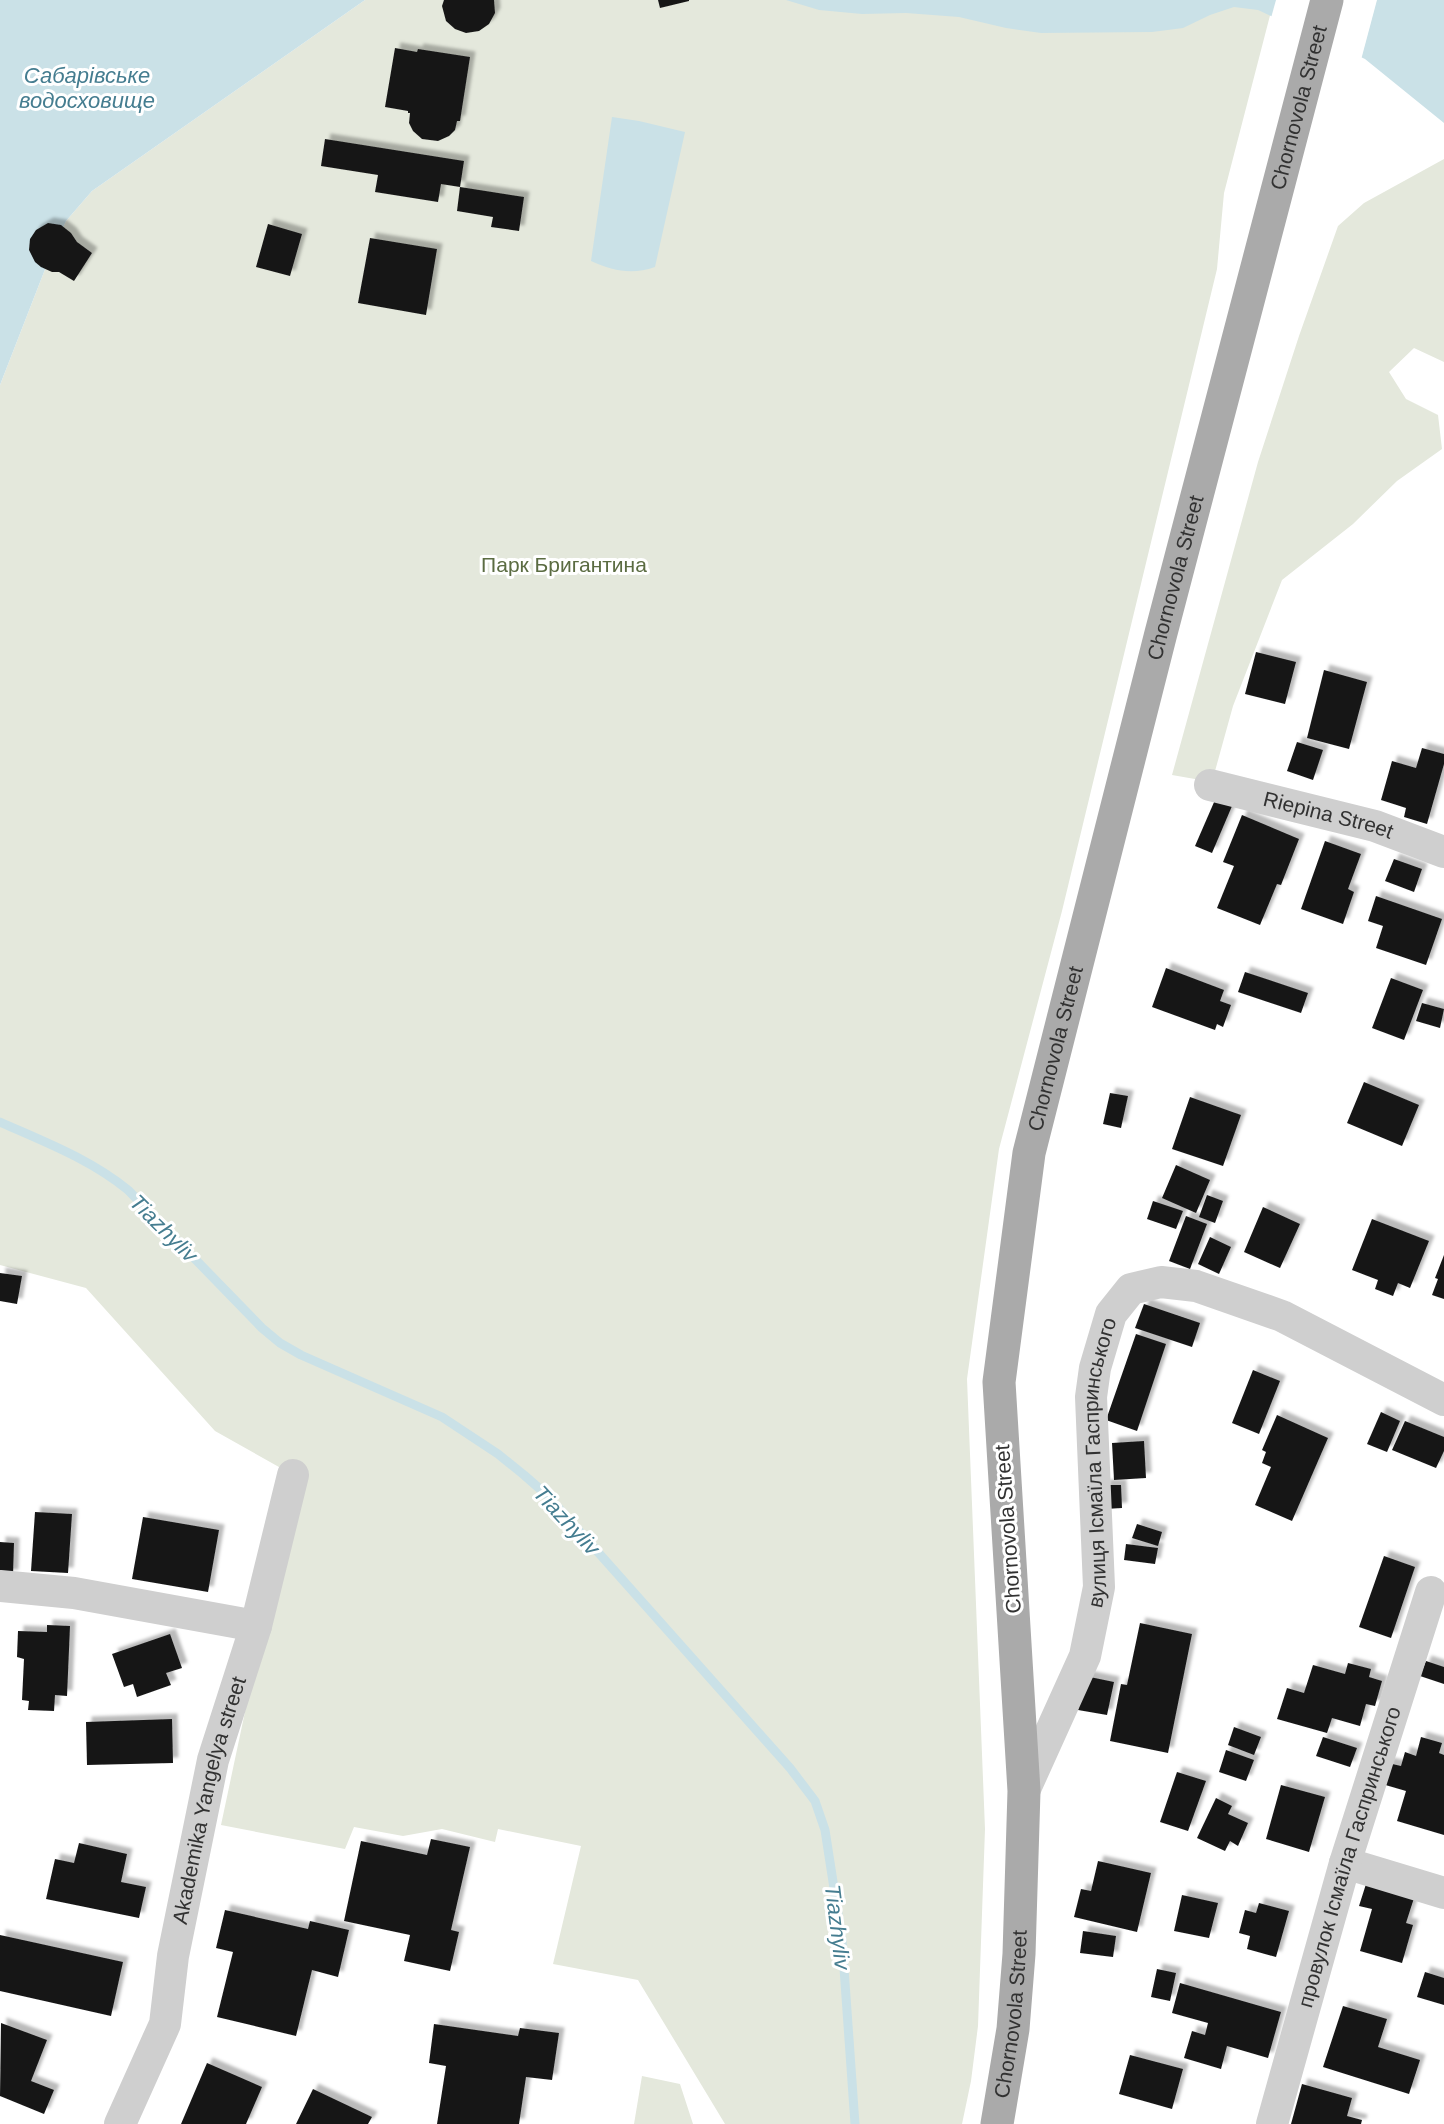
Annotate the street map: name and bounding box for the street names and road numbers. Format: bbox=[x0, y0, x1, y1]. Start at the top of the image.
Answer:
street label: Chornovola Street bbox=[1266, 23, 1331, 192]
street label: Chornovola Street bbox=[1143, 493, 1208, 662]
street label: Riepina Street bbox=[1261, 787, 1397, 843]
street label: Chornovola Street bbox=[1023, 963, 1087, 1133]
street label: вулиця Ісмаїла Гаспринського bbox=[1079, 1315, 1120, 1610]
street label: Chornovola Street bbox=[990, 1444, 1025, 1614]
street label: Akademika Yangelya street bbox=[168, 1674, 250, 1926]
street label: провулок Ісмаїла Гаспринського bbox=[1293, 1704, 1405, 2010]
street label: Chornovola Street bbox=[990, 1929, 1031, 2100]

